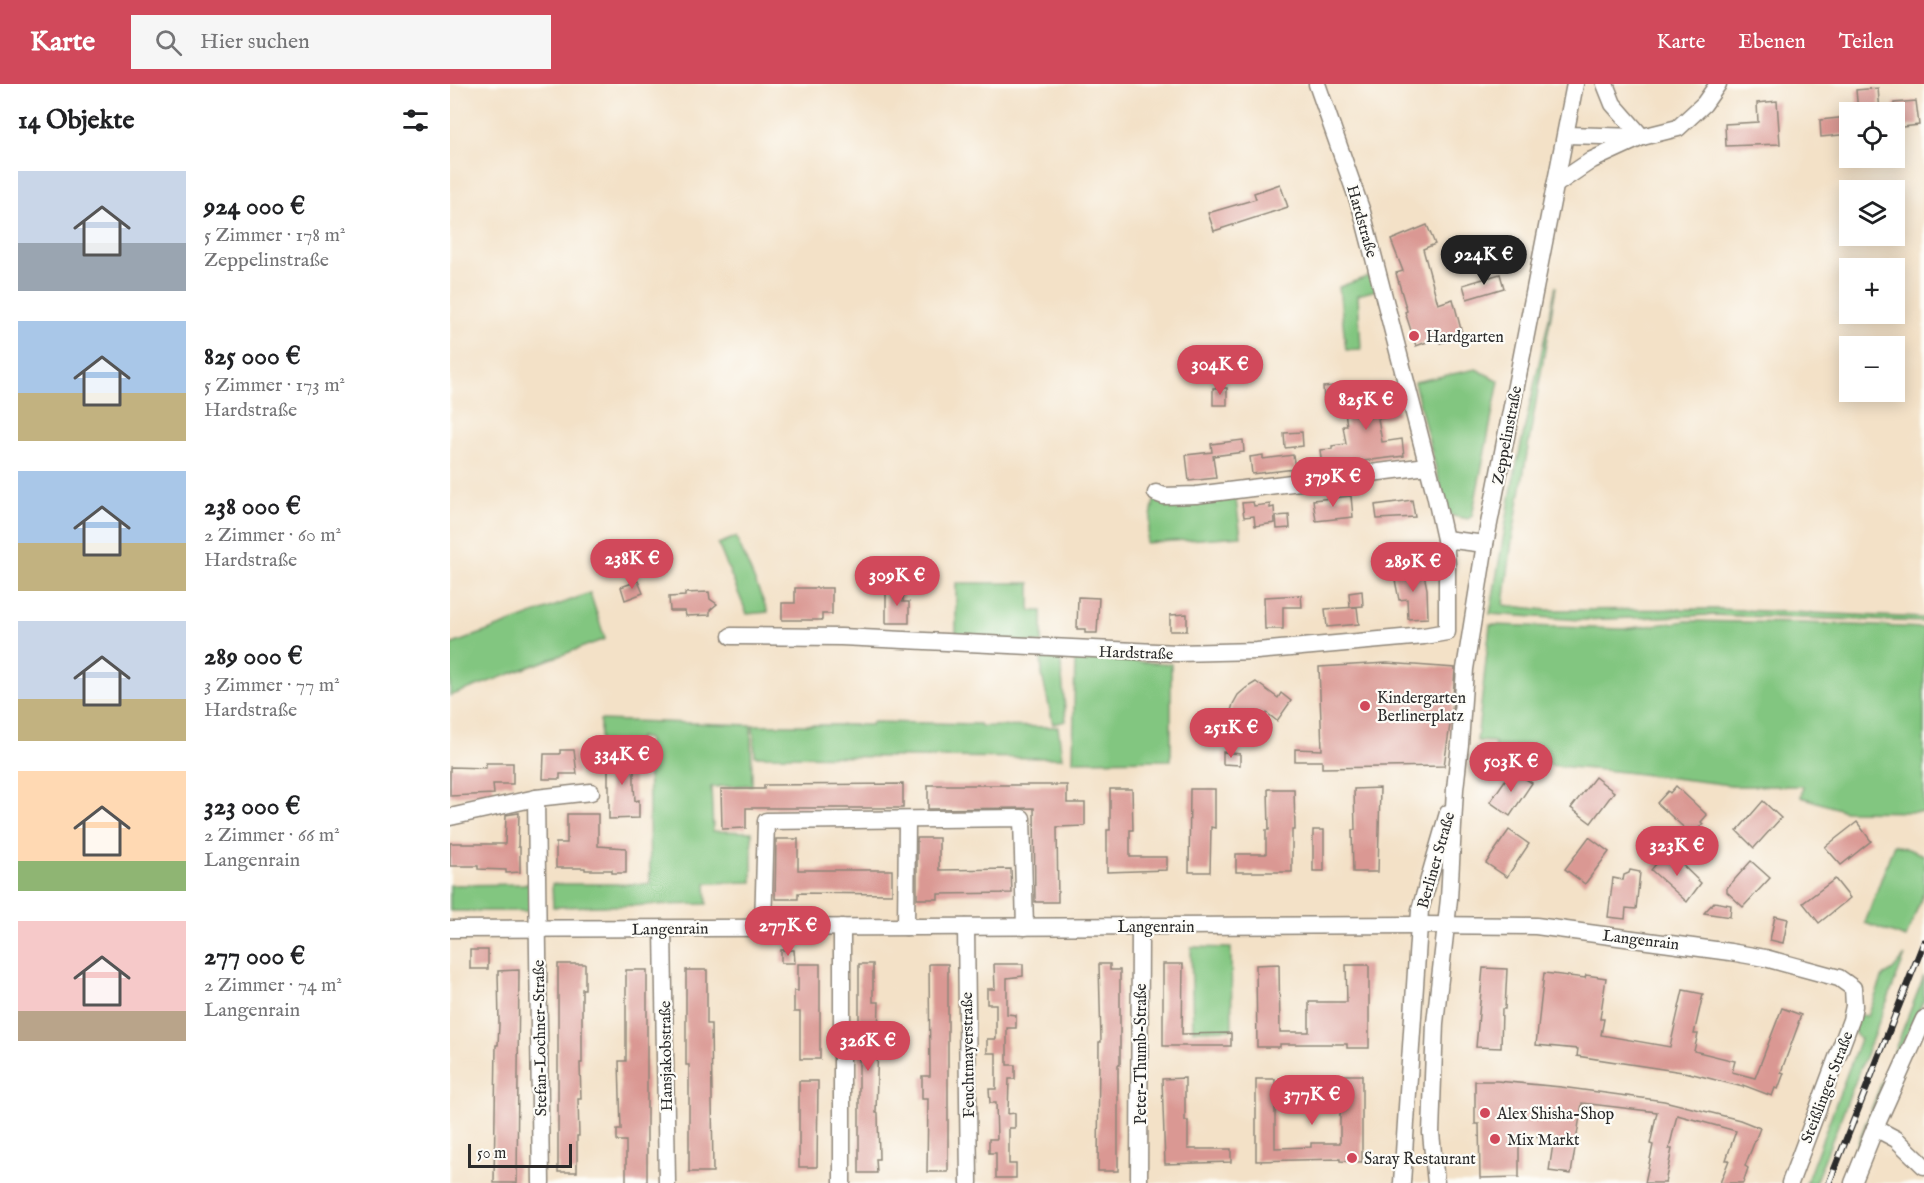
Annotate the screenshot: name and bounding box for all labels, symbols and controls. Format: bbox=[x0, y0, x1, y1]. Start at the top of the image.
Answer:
search box bbox=[131, 15, 551, 69]
text: Karte bbox=[30, 25, 95, 60]
icon: search bbox=[152, 26, 185, 59]
text: Hier suchen bbox=[200, 28, 310, 56]
text: Karte bbox=[1657, 29, 1705, 56]
text: Ebenen bbox=[1738, 29, 1806, 56]
text: Teilen bbox=[1839, 29, 1894, 56]
map controls bbox=[1839, 102, 1905, 402]
button: locate bbox=[1839, 102, 1905, 168]
text: 14 Objekte bbox=[18, 104, 134, 137]
icon: filters bbox=[399, 104, 432, 137]
button: layers bbox=[1839, 180, 1905, 246]
street label: Hardstraße bbox=[1341, 183, 1381, 260]
text: 924 000 € bbox=[204, 190, 305, 223]
icon: home bbox=[66, 195, 138, 267]
text: 5 Zimmer · 178 m² bbox=[204, 223, 346, 248]
pin: 924K € bbox=[1435, 235, 1533, 286]
text: 924K € bbox=[1455, 242, 1513, 267]
text: Zeppelinstraße bbox=[204, 248, 329, 273]
button: + bbox=[1839, 258, 1905, 324]
place label: Hardgarten bbox=[1426, 328, 1504, 348]
marker: Hardgarten bbox=[1407, 329, 1421, 343]
button: − bbox=[1839, 336, 1905, 402]
text: 825 000 € bbox=[204, 340, 301, 373]
icon: home bbox=[66, 345, 138, 417]
pin: 304K € bbox=[1171, 345, 1269, 396]
text: 304K € bbox=[1191, 352, 1249, 377]
text: 5 Zimmer · 173 m² bbox=[204, 373, 345, 398]
pin: 825K € bbox=[1317, 380, 1415, 431]
street label: Zeppelinstraße bbox=[1489, 384, 1527, 486]
text: 825K € bbox=[1339, 387, 1393, 412]
text: Hardstraße bbox=[204, 398, 297, 423]
pin: 379K € bbox=[1284, 457, 1382, 508]
text: 379K € bbox=[1305, 464, 1361, 489]
text: 238 000 € bbox=[204, 490, 301, 523]
icon: home bbox=[66, 495, 138, 567]
text: 2 Zimmer · 60 m² bbox=[204, 523, 341, 548]
pin: 238K € bbox=[583, 539, 681, 590]
pin: 289K € bbox=[1364, 542, 1462, 593]
text: 238K € bbox=[604, 546, 660, 571]
text: Hardstraße bbox=[204, 548, 297, 573]
text: 289K € bbox=[1385, 549, 1441, 574]
pin: 309K € bbox=[848, 556, 946, 607]
text: 309K € bbox=[869, 563, 925, 588]
text: 289 000 € bbox=[204, 640, 303, 673]
street label: Hardstraße bbox=[1098, 643, 1174, 665]
icon: home bbox=[66, 645, 138, 717]
text: 3 Zimmer · 77 m² bbox=[204, 673, 340, 698]
place label: Kindergarten Berlinerplatz bbox=[1377, 689, 1466, 727]
text: Hardstraße bbox=[204, 698, 297, 723]
marker: Kindergarten Berlinerplatz bbox=[1358, 699, 1372, 713]
pin: 251K € bbox=[1182, 708, 1280, 759]
text: 251K € bbox=[1204, 715, 1258, 740]
pin: 334K € bbox=[573, 735, 671, 786]
text: 334K € bbox=[594, 742, 650, 767]
pin: 503K € bbox=[1462, 742, 1560, 793]
text: 503K € bbox=[1483, 749, 1539, 774]
text: 323 000 € bbox=[204, 790, 301, 823]
icon: home bbox=[66, 795, 138, 867]
street label: Berliner Straße bbox=[1414, 810, 1460, 911]
text: 2 Zimmer · 66 m² bbox=[204, 823, 340, 848]
pin: 323K € bbox=[1628, 826, 1726, 877]
text: 323K € bbox=[1650, 833, 1704, 858]
text: Langenrain bbox=[204, 848, 300, 873]
pin: 277K € bbox=[739, 906, 837, 957]
text: 277K € bbox=[759, 913, 817, 938]
street label: Langenrain bbox=[1118, 918, 1195, 938]
street label: Langenrain bbox=[631, 919, 709, 941]
street label: Langenrain bbox=[1601, 926, 1681, 956]
text: 277 000 € bbox=[204, 940, 305, 973]
icon: home bbox=[66, 945, 138, 1017]
street label: Stefan-Lochner-Straße bbox=[530, 960, 552, 1116]
text: 2 Zimmer · 74 m² bbox=[204, 973, 342, 998]
street label: Peter-Thumb-Straße bbox=[1132, 983, 1152, 1125]
street label: Feuchtmayerstraße bbox=[958, 992, 980, 1118]
text: Langenrain bbox=[204, 998, 300, 1023]
street label: Hansjakobstraße bbox=[656, 1000, 678, 1111]
pin: 326K € bbox=[819, 1021, 917, 1072]
text: 326K € bbox=[840, 1028, 896, 1053]
street label: Steißlinger Straße bbox=[1797, 1029, 1858, 1146]
pin: 377K € bbox=[1263, 1075, 1361, 1126]
text: 377K € bbox=[1284, 1082, 1340, 1107]
place label: Alex Shisha-Shop bbox=[1496, 1105, 1615, 1125]
marker: Alex Shisha-Shop bbox=[1478, 1106, 1492, 1120]
place label: Mix Markt bbox=[1507, 1131, 1580, 1151]
marker: Mix Markt bbox=[1488, 1132, 1502, 1146]
scale bar bbox=[468, 1141, 572, 1168]
text: 50 m bbox=[477, 1144, 506, 1164]
place label: Saray Restaurant bbox=[1364, 1150, 1476, 1170]
marker: Saray Restaurant bbox=[1345, 1151, 1359, 1165]

